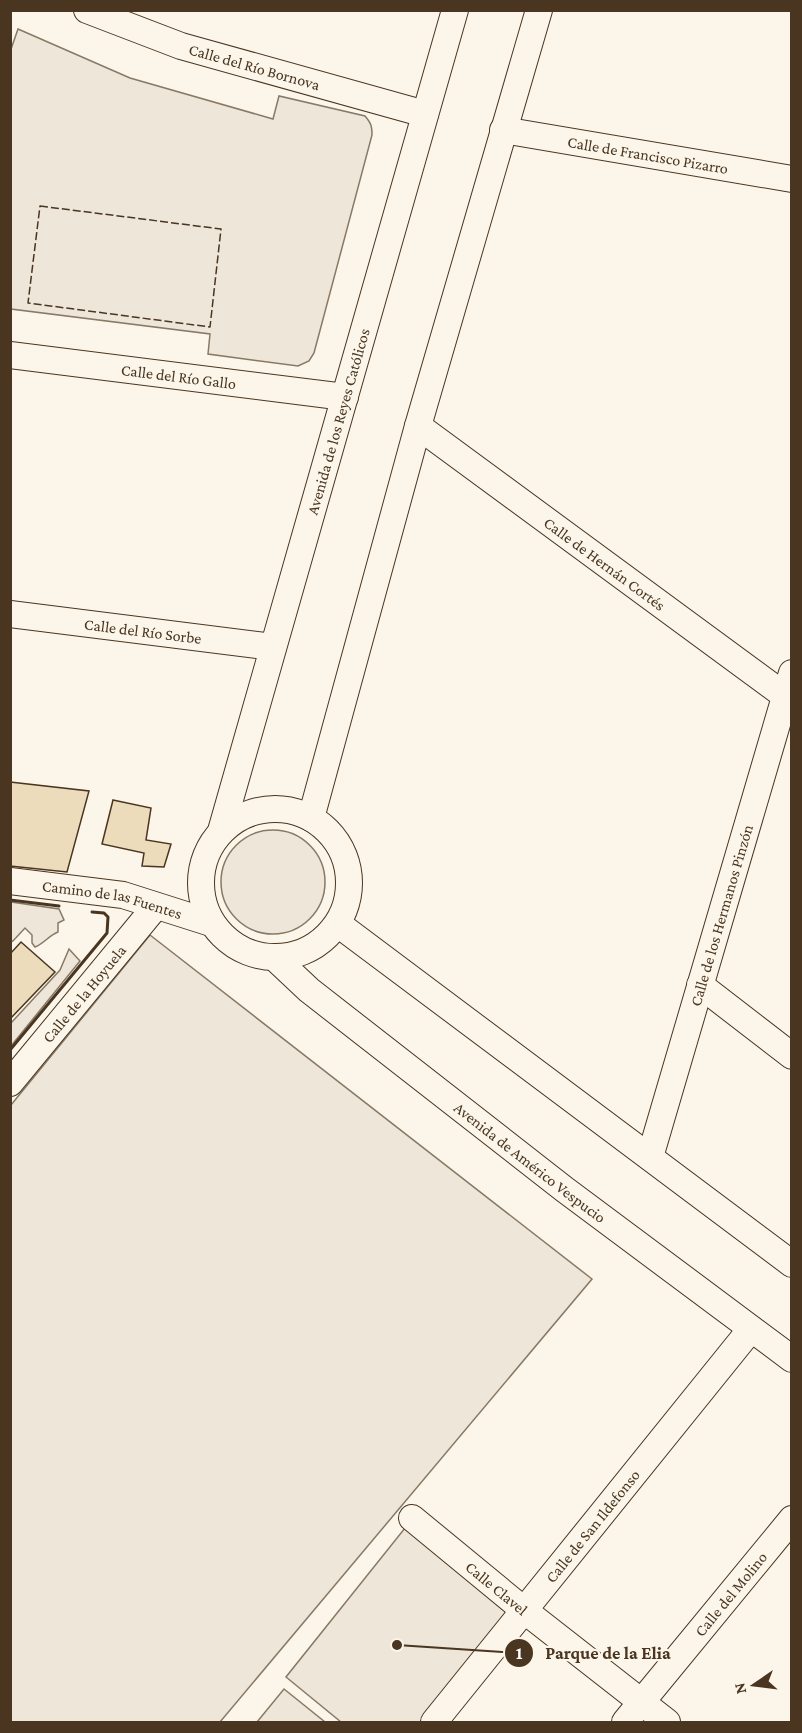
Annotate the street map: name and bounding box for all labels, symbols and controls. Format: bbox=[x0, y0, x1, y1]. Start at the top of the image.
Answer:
street label: Calle del Río Bornova bbox=[187, 41, 322, 93]
street label: Calle de Francisco Pizarro bbox=[566, 133, 730, 177]
street label: Avenida de los Reyes Católicos bbox=[304, 326, 373, 516]
street label: Calle del Río Gallo bbox=[120, 361, 237, 392]
street label: Calle de Hernán Cortés bbox=[541, 514, 668, 614]
street label: Calle del Río Sorbe bbox=[83, 615, 203, 647]
street label: Calle de los Hermanos Pinzón bbox=[687, 822, 756, 1008]
street label: Camino de las Fuentes bbox=[41, 877, 184, 922]
street label: Calle de la Hoyuela bbox=[39, 941, 130, 1046]
street label: Avenida de Américo Vespucio bbox=[451, 1099, 609, 1226]
street label: Calle de San Ildefonso bbox=[542, 1466, 643, 1586]
street label: Calle del Molino bbox=[691, 1549, 770, 1640]
street label: Calle Clavel bbox=[462, 1558, 531, 1619]
callout: Parque de la Elia bbox=[504, 1635, 683, 1671]
text: 1 bbox=[516, 1643, 523, 1663]
text: Parque de la Elia bbox=[545, 1643, 671, 1663]
north arrow bbox=[724, 1655, 784, 1715]
text: N bbox=[730, 1681, 749, 1696]

